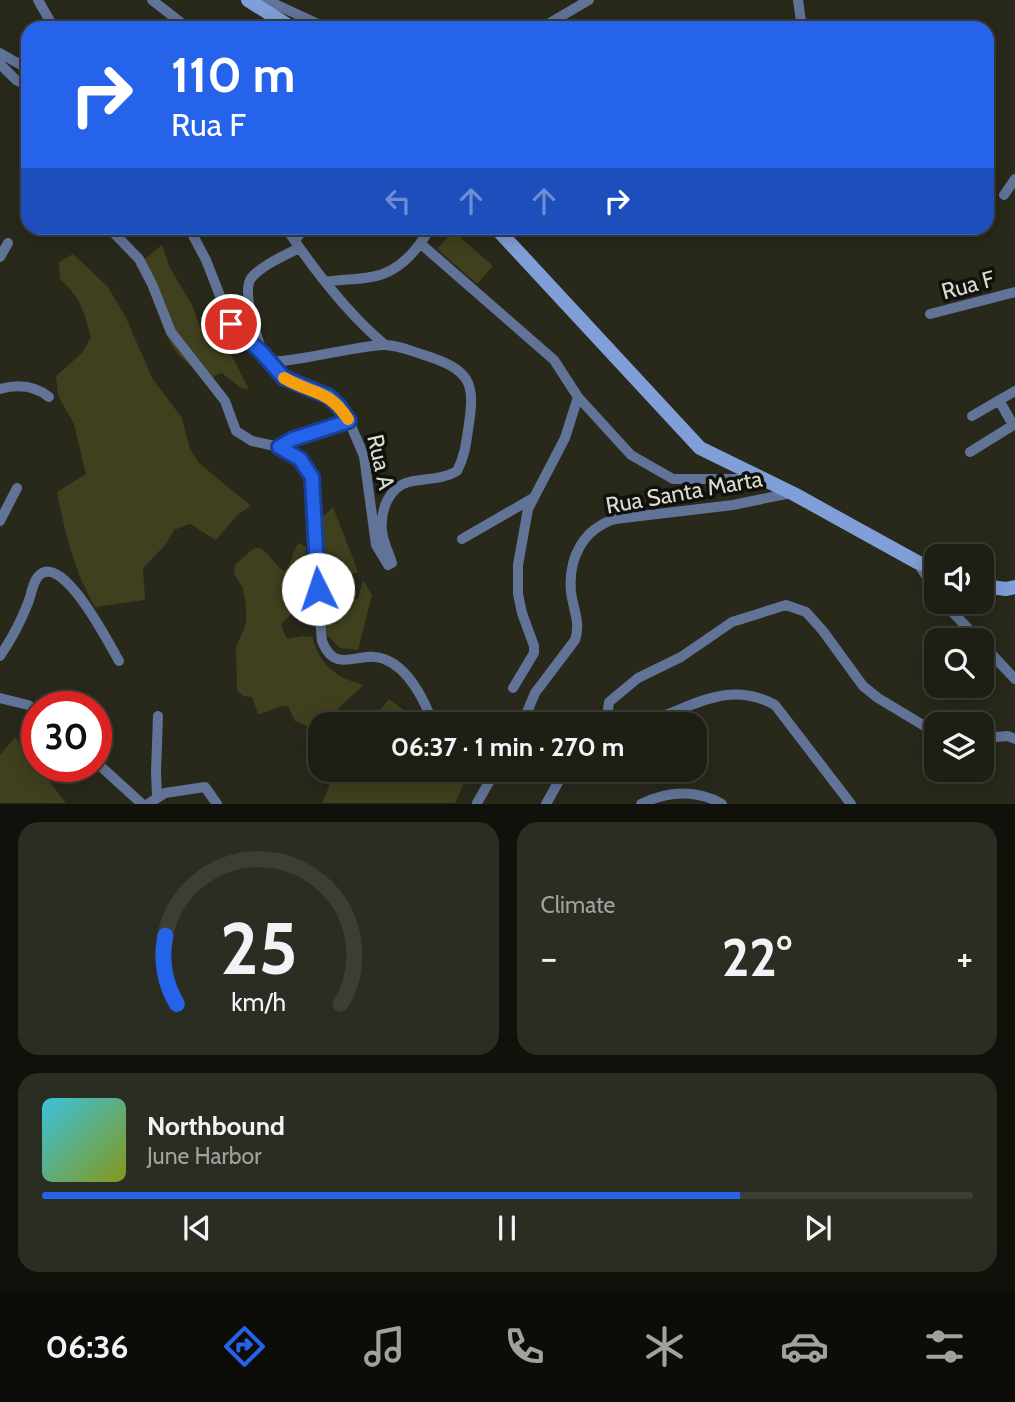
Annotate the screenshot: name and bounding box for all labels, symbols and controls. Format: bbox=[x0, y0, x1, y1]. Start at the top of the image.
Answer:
text: 110 m bbox=[171, 45, 295, 104]
icon: right bbox=[56, 49, 147, 140]
text: Rua F bbox=[171, 105, 246, 144]
icon: left bbox=[379, 182, 417, 220]
icon: ahead bbox=[452, 182, 490, 220]
icon: ahead bbox=[525, 182, 563, 220]
icon: right bbox=[598, 182, 636, 220]
street label: Rua F bbox=[938, 265, 998, 305]
pin bbox=[201, 294, 261, 354]
icon: arrive bbox=[212, 305, 250, 343]
street label: Rua A bbox=[361, 432, 401, 492]
street label: Rua Santa Marta bbox=[603, 464, 765, 520]
map controls bbox=[924, 544, 994, 782]
button: sound bbox=[924, 544, 994, 614]
position arrow bbox=[281, 552, 355, 626]
button: search bbox=[924, 628, 994, 698]
speed limit sign: 30 bbox=[21, 691, 112, 782]
button: layers bbox=[924, 712, 994, 782]
text: 06:37 · 1 min · 270 m bbox=[391, 731, 624, 763]
text: Climate bbox=[541, 891, 615, 919]
text: 25 bbox=[219, 905, 297, 993]
text: 22° bbox=[722, 926, 792, 989]
text: − bbox=[541, 934, 557, 981]
text: + bbox=[956, 934, 973, 981]
text: km/h bbox=[231, 987, 286, 1017]
text: Northbound bbox=[147, 1110, 285, 1142]
text: June Harbor bbox=[147, 1142, 261, 1170]
icon: previous bbox=[178, 1209, 216, 1247]
icon: pause bbox=[488, 1209, 526, 1247]
icon: next bbox=[799, 1209, 837, 1247]
icon: directions bbox=[220, 1322, 269, 1371]
icon: music bbox=[360, 1322, 409, 1371]
icon: phone bbox=[500, 1322, 549, 1371]
icon: climate bbox=[640, 1322, 689, 1371]
icon: car bbox=[780, 1322, 829, 1371]
icon: filters bbox=[920, 1322, 969, 1371]
text: 06:36 bbox=[46, 1327, 128, 1366]

